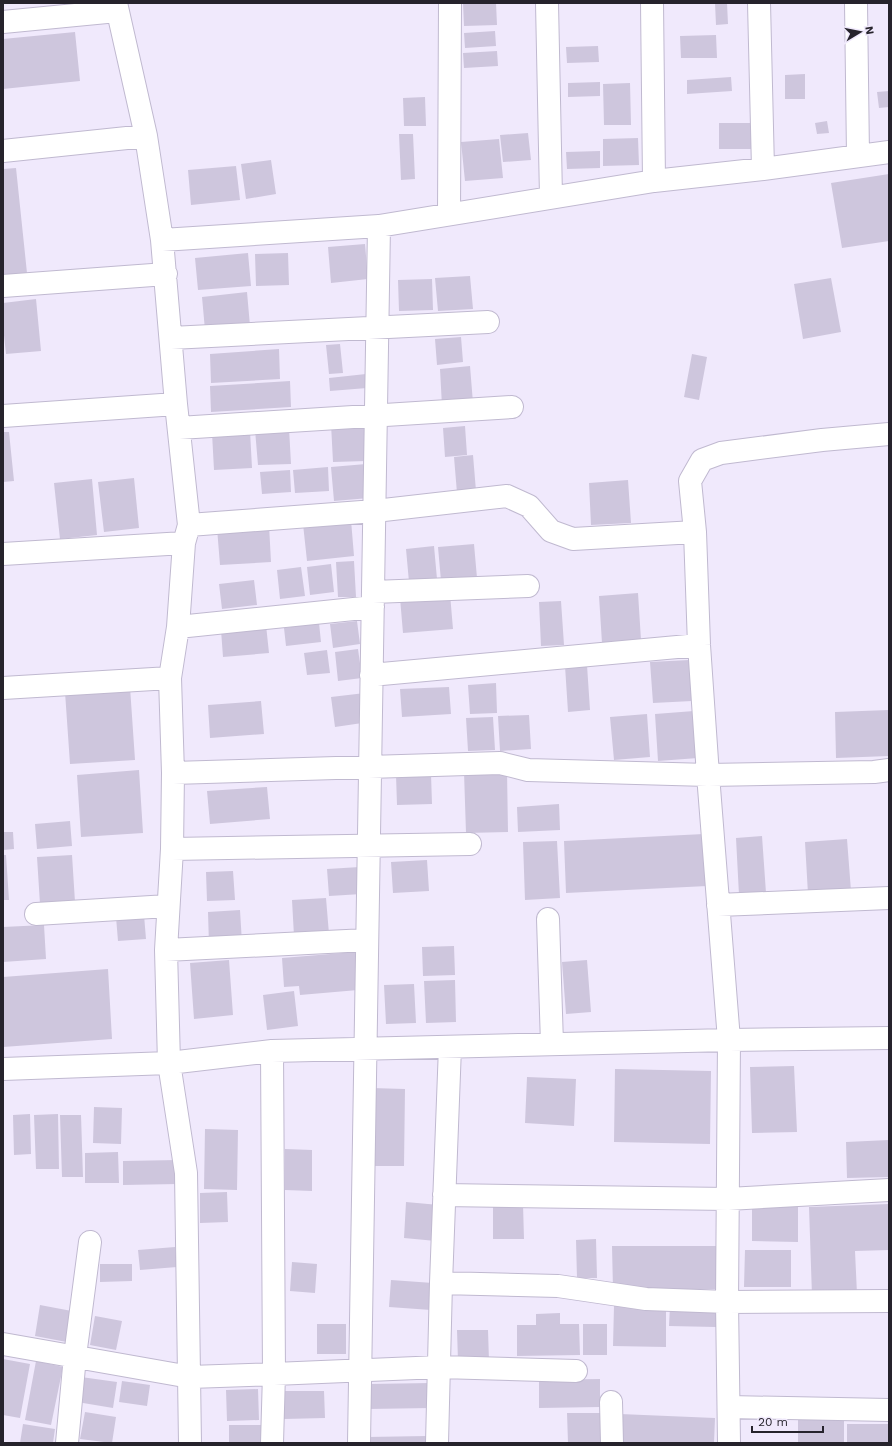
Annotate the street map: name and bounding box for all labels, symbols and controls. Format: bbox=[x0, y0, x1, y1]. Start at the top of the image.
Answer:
north arrow bbox=[840, 12, 880, 52]
text: N bbox=[862, 25, 876, 35]
scale bar bbox=[752, 1408, 823, 1434]
text: 20 m bbox=[758, 1415, 788, 1429]

